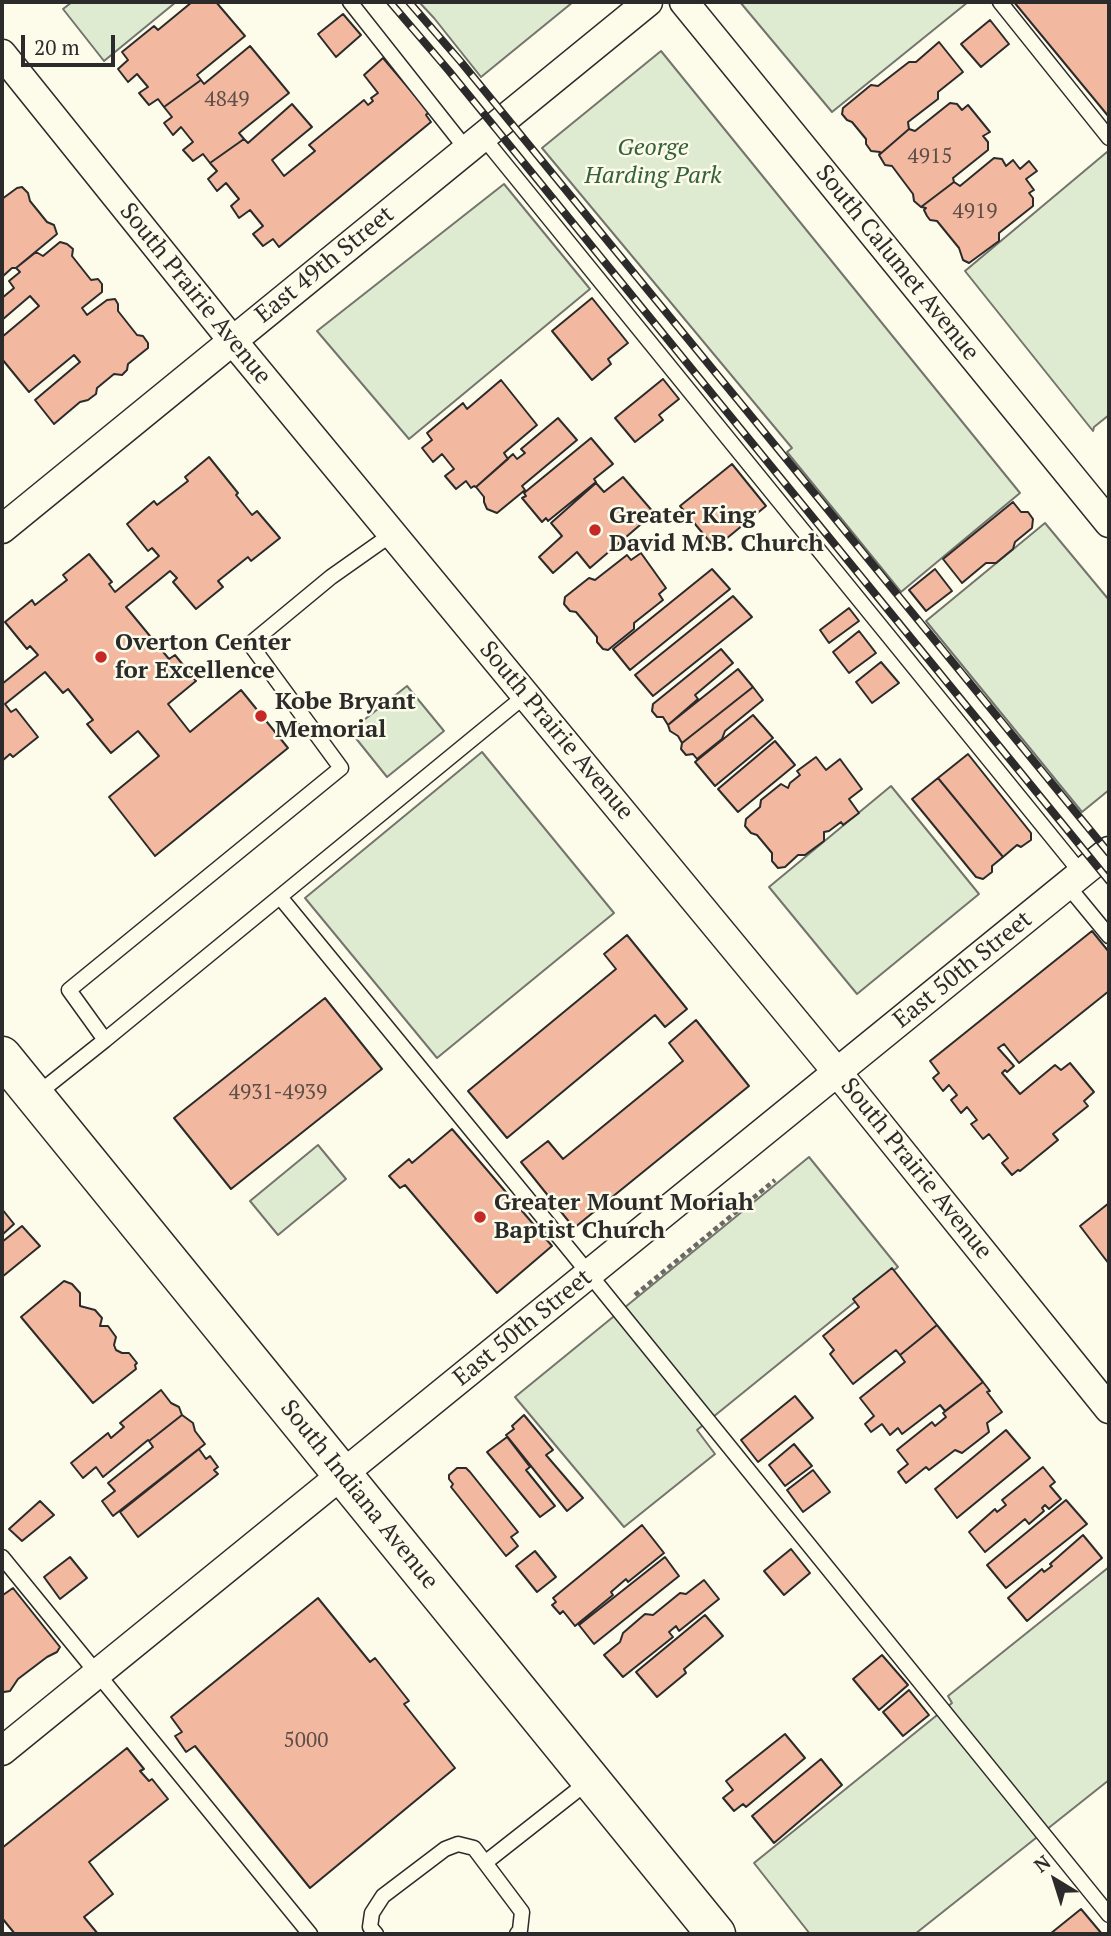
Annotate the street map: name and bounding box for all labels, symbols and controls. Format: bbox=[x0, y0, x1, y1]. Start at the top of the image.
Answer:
scale bar bbox=[24, 21, 119, 65]
text: 20 m bbox=[34, 33, 80, 61]
house number: 4849 bbox=[205, 87, 249, 113]
park label: George Harding Park bbox=[584, 134, 722, 190]
house number: 4915 bbox=[908, 144, 952, 170]
street label: South Calumet Avenue bbox=[809, 159, 985, 367]
street label: South Prairie Avenue bbox=[113, 198, 277, 390]
house number: 4919 bbox=[953, 199, 997, 225]
street label: East 49th Street bbox=[250, 200, 400, 330]
place label: Greater King David M.B. Church bbox=[609, 502, 824, 558]
marker: Greater King David M.B. Church bbox=[587, 522, 603, 538]
place label: Overton Center for Excellence bbox=[115, 629, 291, 685]
street label: South Prairie Avenue bbox=[473, 636, 639, 826]
marker: Overton Center for Excellence bbox=[93, 649, 109, 665]
place label: Kobe Bryant Memorial bbox=[275, 688, 416, 744]
marker: Kobe Bryant Memorial bbox=[253, 708, 269, 724]
street label: East 50th Street bbox=[888, 905, 1038, 1035]
street label: South Prairie Avenue bbox=[834, 1073, 998, 1265]
house number: 4931-4939 bbox=[229, 1080, 327, 1106]
place label: Greater Mount Moriah Baptist Church bbox=[494, 1189, 754, 1245]
marker: Greater Mount Moriah Baptist Church bbox=[472, 1209, 488, 1225]
street label: East 50th Street bbox=[448, 1263, 598, 1393]
street label: South Indiana Avenue bbox=[274, 1395, 444, 1595]
house number: 5000 bbox=[284, 1728, 328, 1754]
north arrow bbox=[1020, 1845, 1090, 1915]
text: N bbox=[1028, 1849, 1055, 1877]

